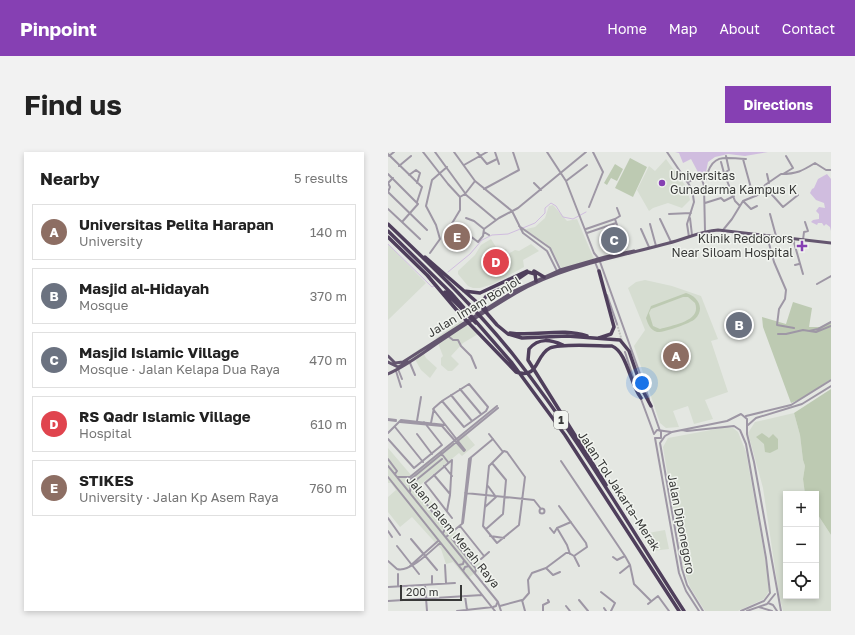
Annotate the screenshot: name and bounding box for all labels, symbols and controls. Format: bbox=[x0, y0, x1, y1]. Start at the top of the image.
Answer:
text: Pinpoint bbox=[20, 17, 97, 40]
text: Home bbox=[607, 20, 647, 37]
text: Map bbox=[669, 20, 697, 37]
text: About bbox=[719, 20, 760, 37]
text: Contact bbox=[782, 20, 835, 37]
button: Directions bbox=[725, 86, 831, 123]
text: Find us bbox=[24, 88, 122, 121]
text: Nearby bbox=[40, 168, 100, 189]
place label: Universitas Gunadarma Kampus K bbox=[670, 168, 797, 197]
text: 5 results bbox=[294, 170, 348, 186]
marker: Universitas Gunadarma Kampus K bbox=[657, 178, 667, 188]
text: Universitas Pelita Harapan bbox=[79, 215, 274, 233]
pin: E bbox=[444, 222, 470, 252]
text: A bbox=[49, 224, 59, 240]
text: 140 m bbox=[310, 224, 347, 240]
pin: C bbox=[601, 225, 627, 255]
place label: Klinik Reddorors Near Siloam Hospital bbox=[672, 231, 793, 260]
text: University bbox=[79, 233, 143, 249]
marker: Klinik Reddorors Near Siloam Hospital bbox=[796, 240, 808, 252]
pin: D bbox=[483, 247, 509, 277]
street label: Jalan Imam Bonjol bbox=[424, 273, 523, 340]
text: Masjid al-Hidayah bbox=[79, 279, 209, 297]
text: B bbox=[49, 288, 59, 304]
text: 370 m bbox=[310, 288, 347, 304]
text: Mosque bbox=[79, 297, 128, 313]
pin: B bbox=[726, 310, 752, 340]
pin: A bbox=[663, 341, 689, 371]
text: Masjid Islamic Village bbox=[79, 343, 239, 361]
text: C bbox=[49, 352, 59, 368]
text: 470 m bbox=[309, 352, 347, 368]
text: Mosque · Jalan Kelapa Dua Raya bbox=[79, 361, 280, 377]
your location bbox=[632, 373, 652, 393]
text: RS Qadr Islamic Village bbox=[79, 407, 251, 425]
road number: 1 bbox=[554, 411, 568, 429]
text: D bbox=[49, 416, 59, 432]
text: 610 m bbox=[310, 416, 347, 432]
text: Hospital bbox=[79, 425, 132, 441]
street label: Jalan Tol Jakarta–Merak bbox=[575, 428, 664, 554]
text: STIKES bbox=[79, 471, 134, 489]
street label: Jalan Palem Merah Raya bbox=[404, 473, 503, 591]
street label: Jalan Diponegoro bbox=[664, 473, 699, 575]
text: E bbox=[50, 480, 58, 496]
text: 760 m bbox=[309, 480, 347, 496]
text: University · Jalan Kp Asem Raya bbox=[79, 489, 279, 505]
map controls bbox=[783, 491, 819, 599]
button: + bbox=[783, 491, 819, 527]
button: − bbox=[783, 527, 819, 563]
button: locate bbox=[783, 563, 819, 599]
scale bar bbox=[400, 583, 462, 602]
text: 200 m bbox=[406, 585, 439, 598]

